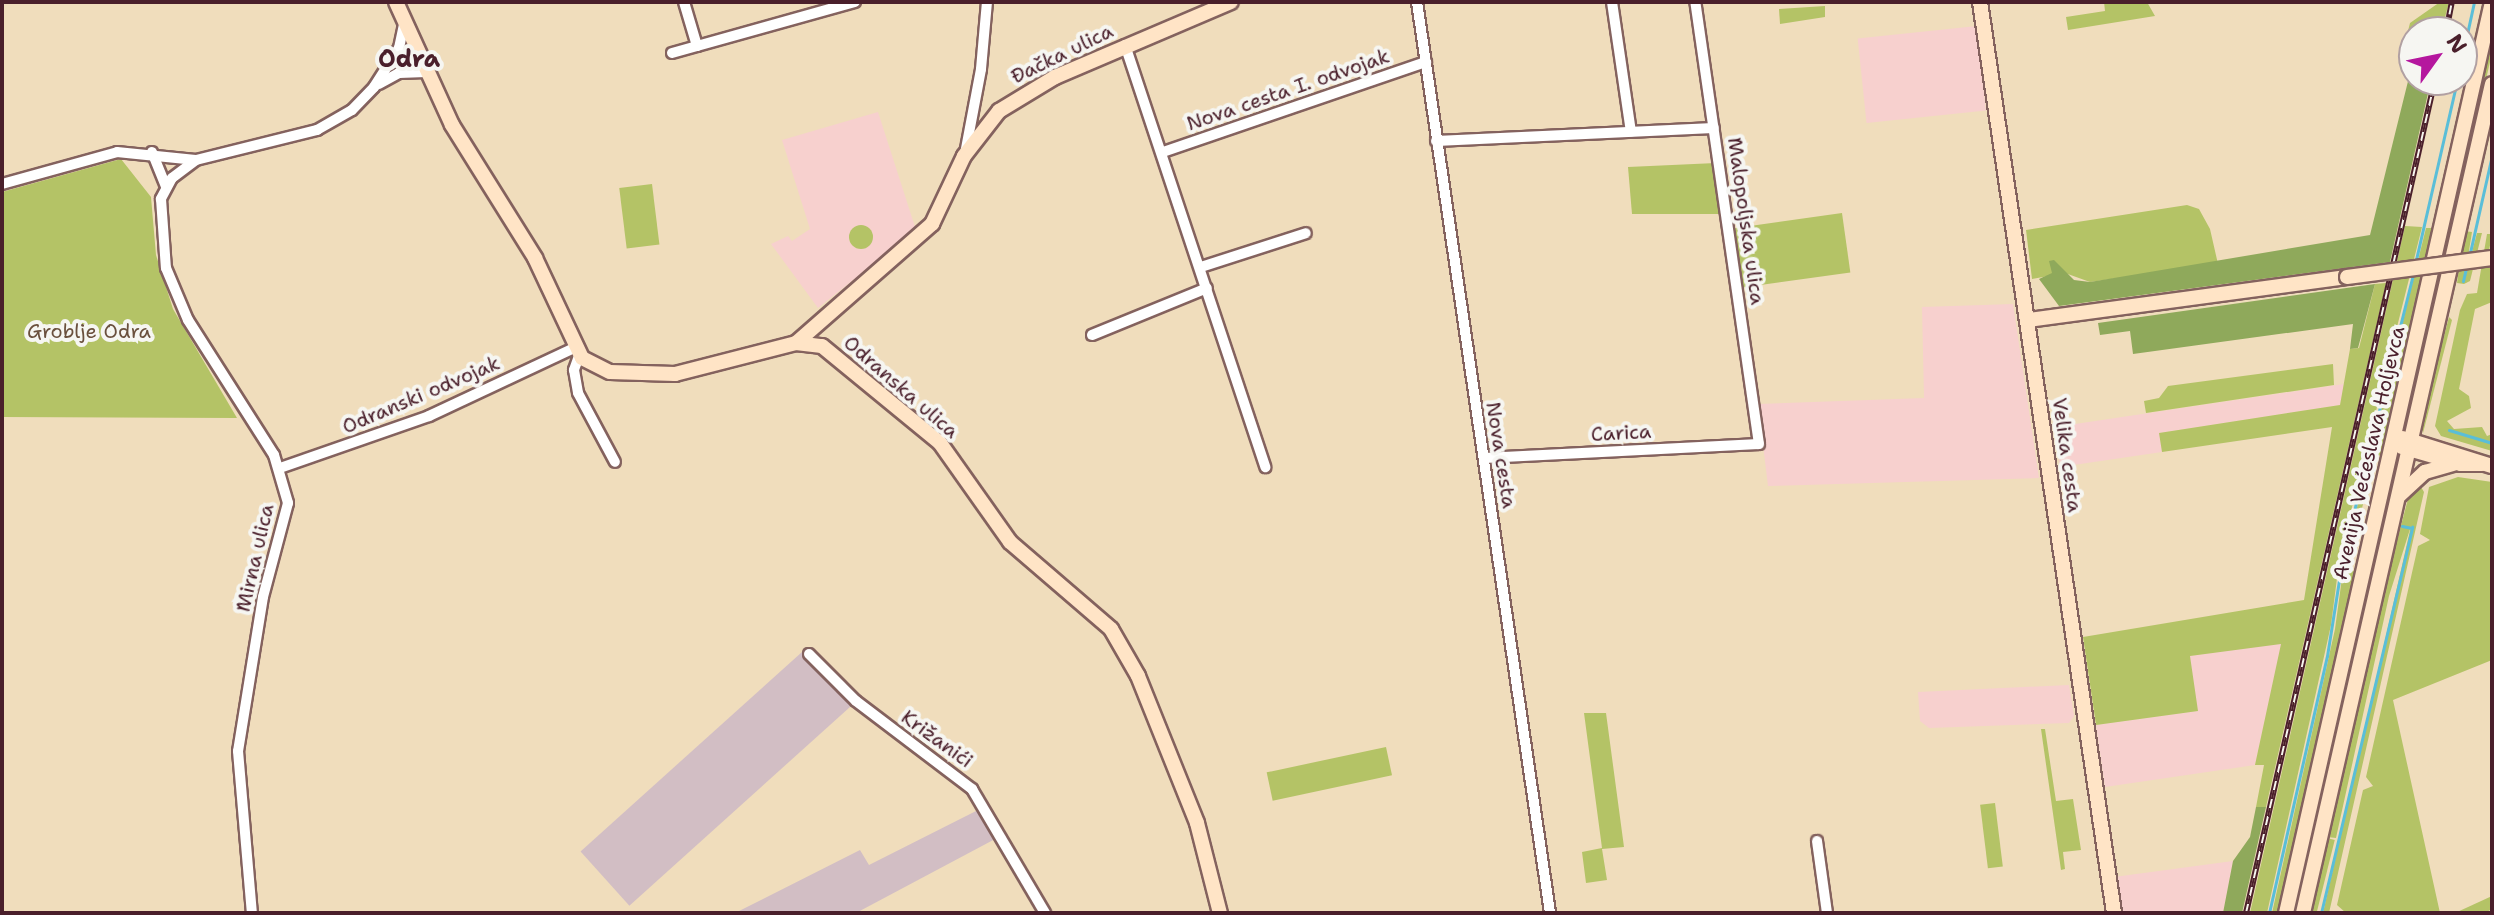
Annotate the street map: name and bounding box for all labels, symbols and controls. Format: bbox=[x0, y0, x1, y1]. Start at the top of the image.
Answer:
north arrow bbox=[2398, 16, 2478, 96]
street label: Đačka ulica bbox=[1007, 19, 1117, 89]
text: N bbox=[2440, 29, 2474, 59]
street label: Nova cesta I. odvojak bbox=[1183, 44, 1393, 136]
district label: Odra bbox=[378, 46, 440, 74]
street label: Malopoljska ulica bbox=[1722, 136, 1770, 306]
park label: Groblje Odra bbox=[27, 319, 151, 343]
street label: Avenija Većeslava Holjevca bbox=[2328, 324, 2410, 582]
street label: Odranska ulica bbox=[839, 331, 963, 443]
street label: Odranski odvojak bbox=[339, 351, 503, 439]
street label: Velika cesta bbox=[2047, 396, 2087, 514]
street label: Nova cesta bbox=[1481, 400, 1521, 510]
street label: Carica bbox=[1590, 419, 1652, 447]
street label: Mirna ulica bbox=[231, 502, 279, 614]
street label: Križanići bbox=[897, 705, 977, 773]

